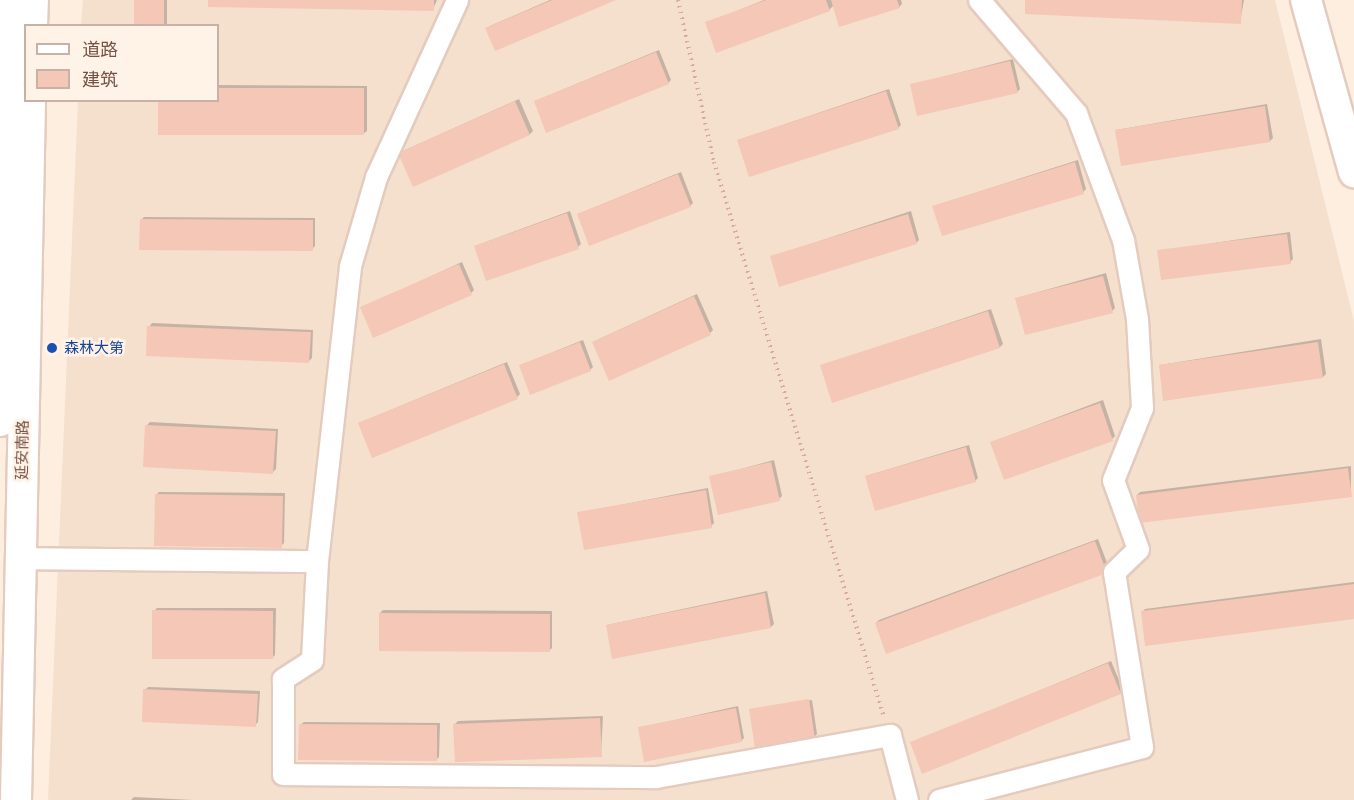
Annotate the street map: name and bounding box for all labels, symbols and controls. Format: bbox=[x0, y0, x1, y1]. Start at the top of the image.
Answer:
legend bbox=[24, 24, 219, 102]
text: 道路 bbox=[82, 37, 118, 62]
text: 建筑 bbox=[82, 67, 118, 92]
place label: 森林大第 bbox=[64, 339, 124, 357]
marker: 森林大第 bbox=[45, 341, 59, 355]
street label: 延安南路 bbox=[12, 420, 32, 480]

